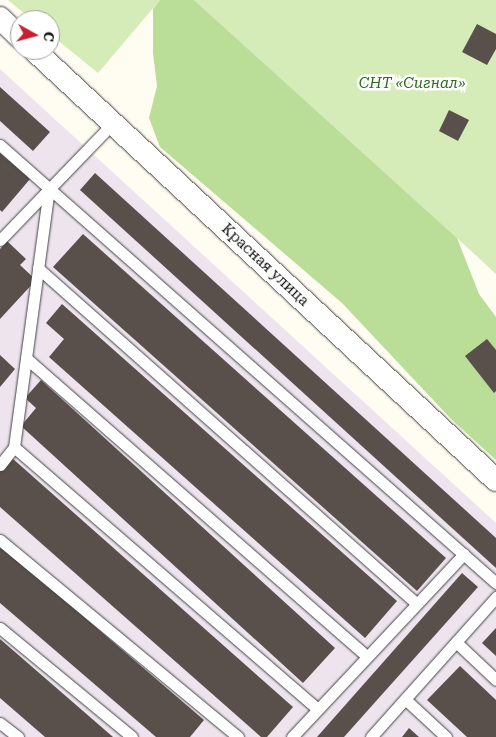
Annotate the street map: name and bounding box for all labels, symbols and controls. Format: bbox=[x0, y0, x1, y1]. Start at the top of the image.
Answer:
north arrow bbox=[10, 10, 60, 60]
text: С bbox=[40, 31, 57, 43]
park label: СНТ «Сигнал» bbox=[359, 75, 465, 93]
street label: Красная улица bbox=[218, 220, 312, 310]

